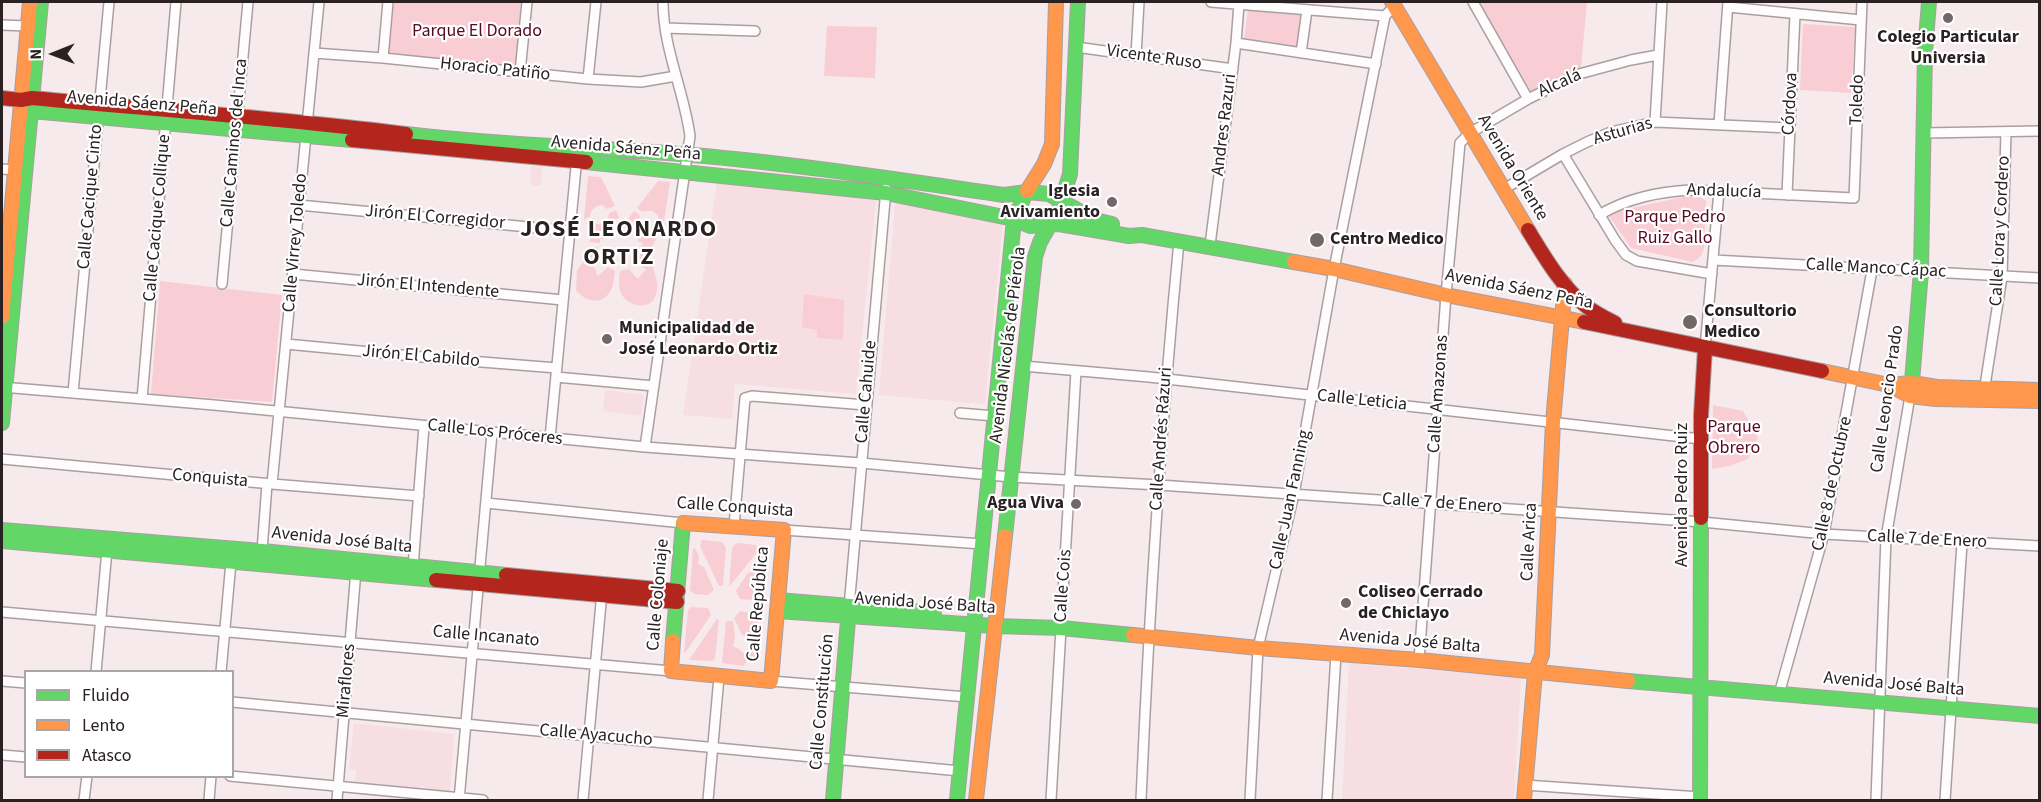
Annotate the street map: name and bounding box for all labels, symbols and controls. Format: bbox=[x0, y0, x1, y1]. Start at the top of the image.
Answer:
marker: Colegio Particular Universia bbox=[1941, 11, 1955, 25]
park label: Parque El Dorado bbox=[412, 21, 542, 43]
north arrow bbox=[24, 24, 84, 84]
place label: Colegio Particular Universia bbox=[1877, 27, 2019, 70]
street label: Vicente Ruso bbox=[1105, 41, 1203, 75]
text: N bbox=[25, 49, 47, 60]
street label: Horacio Patiño bbox=[439, 53, 551, 87]
street label: Calle Caminos del Inca bbox=[217, 58, 253, 228]
street label: Alcalá bbox=[1535, 65, 1585, 103]
street label: Córdova bbox=[1779, 72, 1803, 136]
street label: Andres Razuri bbox=[1208, 73, 1242, 177]
street label: Toledo bbox=[1846, 74, 1870, 126]
street label: Avenida Sáenz Peña bbox=[66, 87, 218, 121]
street label: Avenida Oriente bbox=[1472, 111, 1552, 225]
street label: Asturias bbox=[1591, 113, 1655, 151]
street label: Calle Cacique Cinto bbox=[74, 124, 108, 270]
street label: Avenida Sáenz Peña bbox=[550, 132, 702, 166]
street label: Calle Cacique Collique bbox=[140, 134, 176, 302]
street label: Calle Lora y Cordero bbox=[1986, 155, 2016, 307]
street label: Calle Virrey Toledo bbox=[279, 173, 313, 313]
street label: Andalucía bbox=[1686, 180, 1762, 204]
place label: Iglesia Avivamiento bbox=[1000, 181, 1100, 224]
marker: Iglesia Avivamiento bbox=[1105, 195, 1119, 209]
street label: Jirón El Corregidor bbox=[364, 201, 506, 235]
park label: Parque Pedro Ruiz Gallo bbox=[1624, 207, 1726, 250]
district label: JOSÉ LEONARDO ORTIZ bbox=[520, 217, 718, 273]
place label: Centro Medico bbox=[1330, 229, 1444, 251]
marker: Centro Medico bbox=[1308, 231, 1326, 249]
street label: Avenida Nicolás de Piérola bbox=[986, 245, 1032, 445]
street label: Calle Manco Cápac bbox=[1805, 255, 1947, 283]
street label: Avenida Sáenz Peña bbox=[1443, 265, 1595, 315]
street label: Jirón El Intendente bbox=[356, 270, 500, 304]
place label: Consultorio Medico bbox=[1704, 301, 1797, 344]
marker: Consultorio Medico bbox=[1681, 313, 1699, 331]
place label: Municipalidad de José Leonardo Ortiz bbox=[619, 318, 778, 360]
street label: Calle Leoncio Prado bbox=[1867, 324, 1909, 474]
marker: Municipalidad de José Leonardo Ortiz bbox=[600, 332, 614, 346]
street label: Calle Amazonas bbox=[1424, 334, 1454, 454]
street label: Calle Cahuide bbox=[852, 340, 882, 444]
street label: Jirón El Cabildo bbox=[361, 341, 481, 373]
street label: Calle Andrés Rázuri bbox=[1146, 366, 1178, 512]
street label: Calle Leticia bbox=[1316, 386, 1408, 416]
street label: Calle Los Próceres bbox=[426, 415, 564, 451]
street label: Calle 8 de Octubre bbox=[1808, 415, 1858, 553]
park label: Parque Obrero bbox=[1707, 417, 1761, 460]
street label: Avenida Pedro Ruiz bbox=[1672, 423, 1694, 567]
street label: Calle Juan Fanning bbox=[1266, 428, 1316, 572]
street label: Conquista bbox=[171, 465, 249, 493]
street label: Calle 7 de Enero bbox=[1381, 489, 1503, 519]
street label: Calle Conquista bbox=[676, 493, 794, 523]
place label: Agua Viva bbox=[987, 493, 1064, 515]
marker: Agua Viva bbox=[1069, 497, 1083, 511]
street label: Calle Arica bbox=[1517, 502, 1543, 582]
street label: Avenida José Balta bbox=[271, 523, 413, 559]
street label: Calle 7 de Enero bbox=[1866, 526, 1988, 554]
street label: Calle Coloniaje bbox=[643, 538, 675, 652]
street label: Calle República bbox=[743, 545, 775, 663]
street label: Calle Cois bbox=[1051, 549, 1077, 623]
place label: Coliseo Cerrado de Chiclayo bbox=[1358, 582, 1483, 624]
street label: Avenida José Balta bbox=[854, 588, 996, 620]
marker: Coliseo Cerrado de Chiclayo bbox=[1339, 596, 1353, 610]
street label: Calle Incanato bbox=[432, 622, 540, 652]
street label: Avenida José Balta bbox=[1339, 625, 1481, 659]
street label: Calle Constitución bbox=[806, 633, 840, 771]
street label: Miraflores bbox=[333, 643, 361, 719]
street label: Avenida José Balta bbox=[1823, 668, 1965, 702]
legend bbox=[24, 670, 234, 778]
text: Fluido bbox=[82, 683, 129, 708]
text: Lento bbox=[82, 713, 125, 738]
street label: Calle Ayacucho bbox=[538, 720, 654, 752]
text: Atasco bbox=[82, 743, 131, 768]

